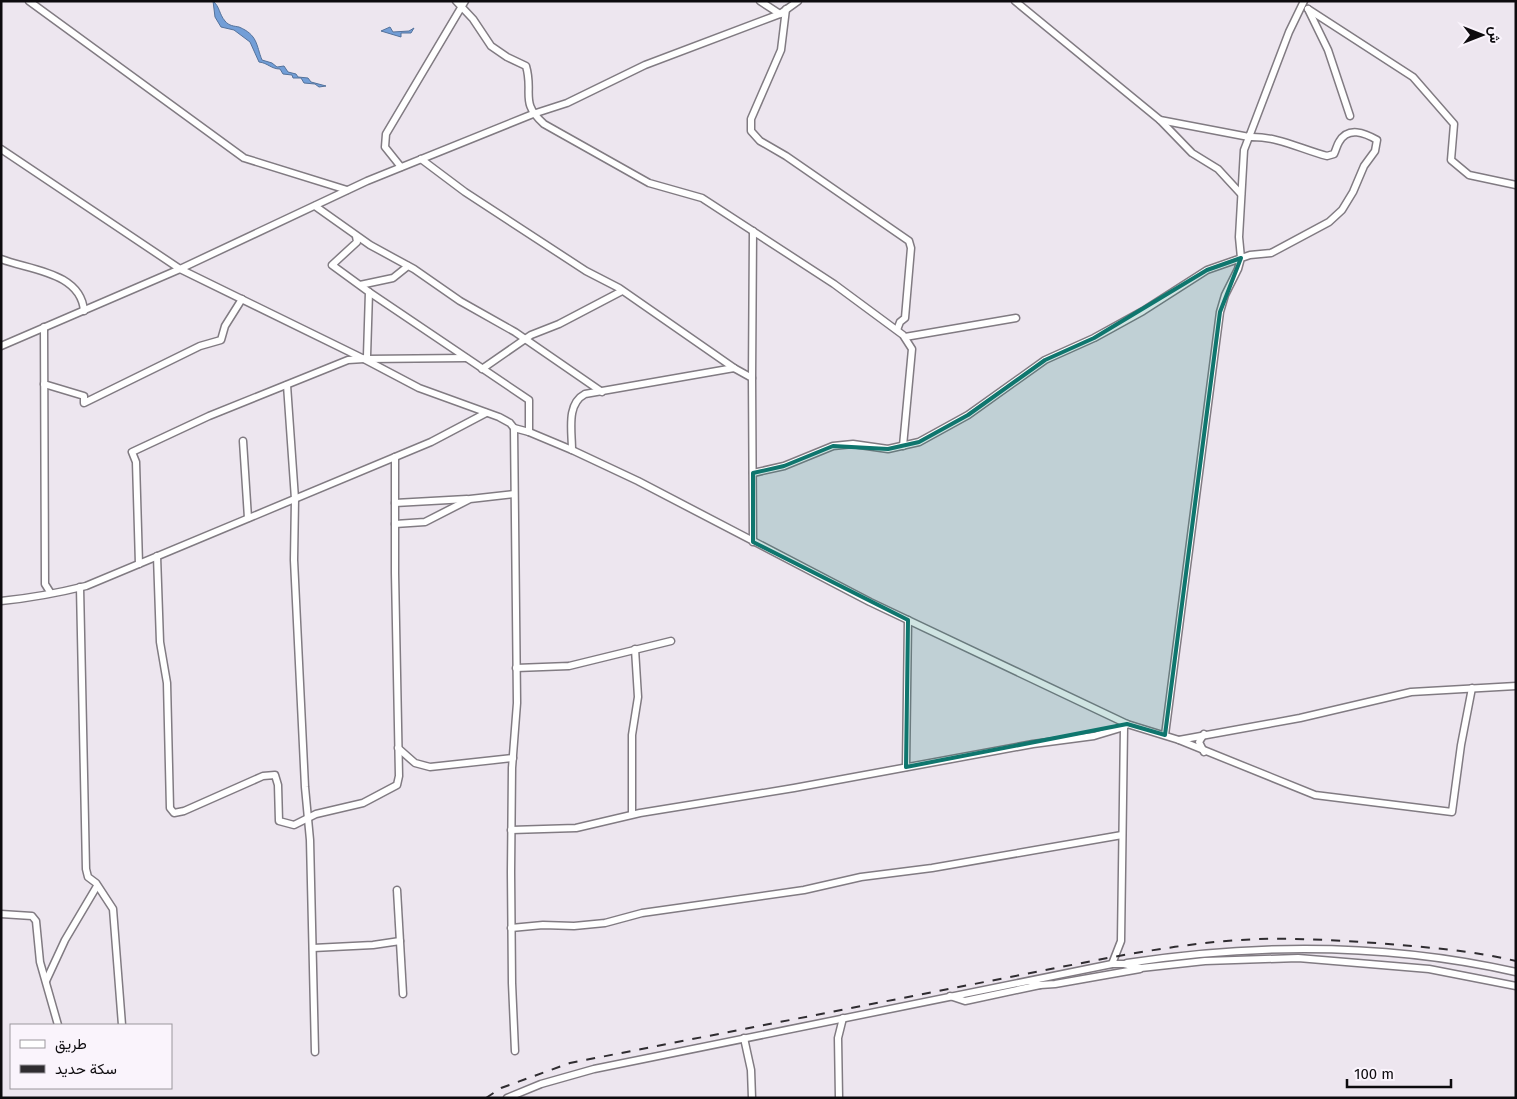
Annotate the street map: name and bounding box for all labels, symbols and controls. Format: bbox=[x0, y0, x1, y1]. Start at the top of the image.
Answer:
north arrow bbox=[1457, 10, 1507, 60]
text: ش bbox=[1486, 27, 1503, 44]
legend bbox=[10, 1024, 172, 1089]
text: طريق bbox=[55, 1035, 87, 1054]
scale bar bbox=[1347, 1056, 1451, 1088]
text: سكة حديد bbox=[55, 1060, 117, 1078]
text: 100 m bbox=[1354, 1065, 1394, 1083]

